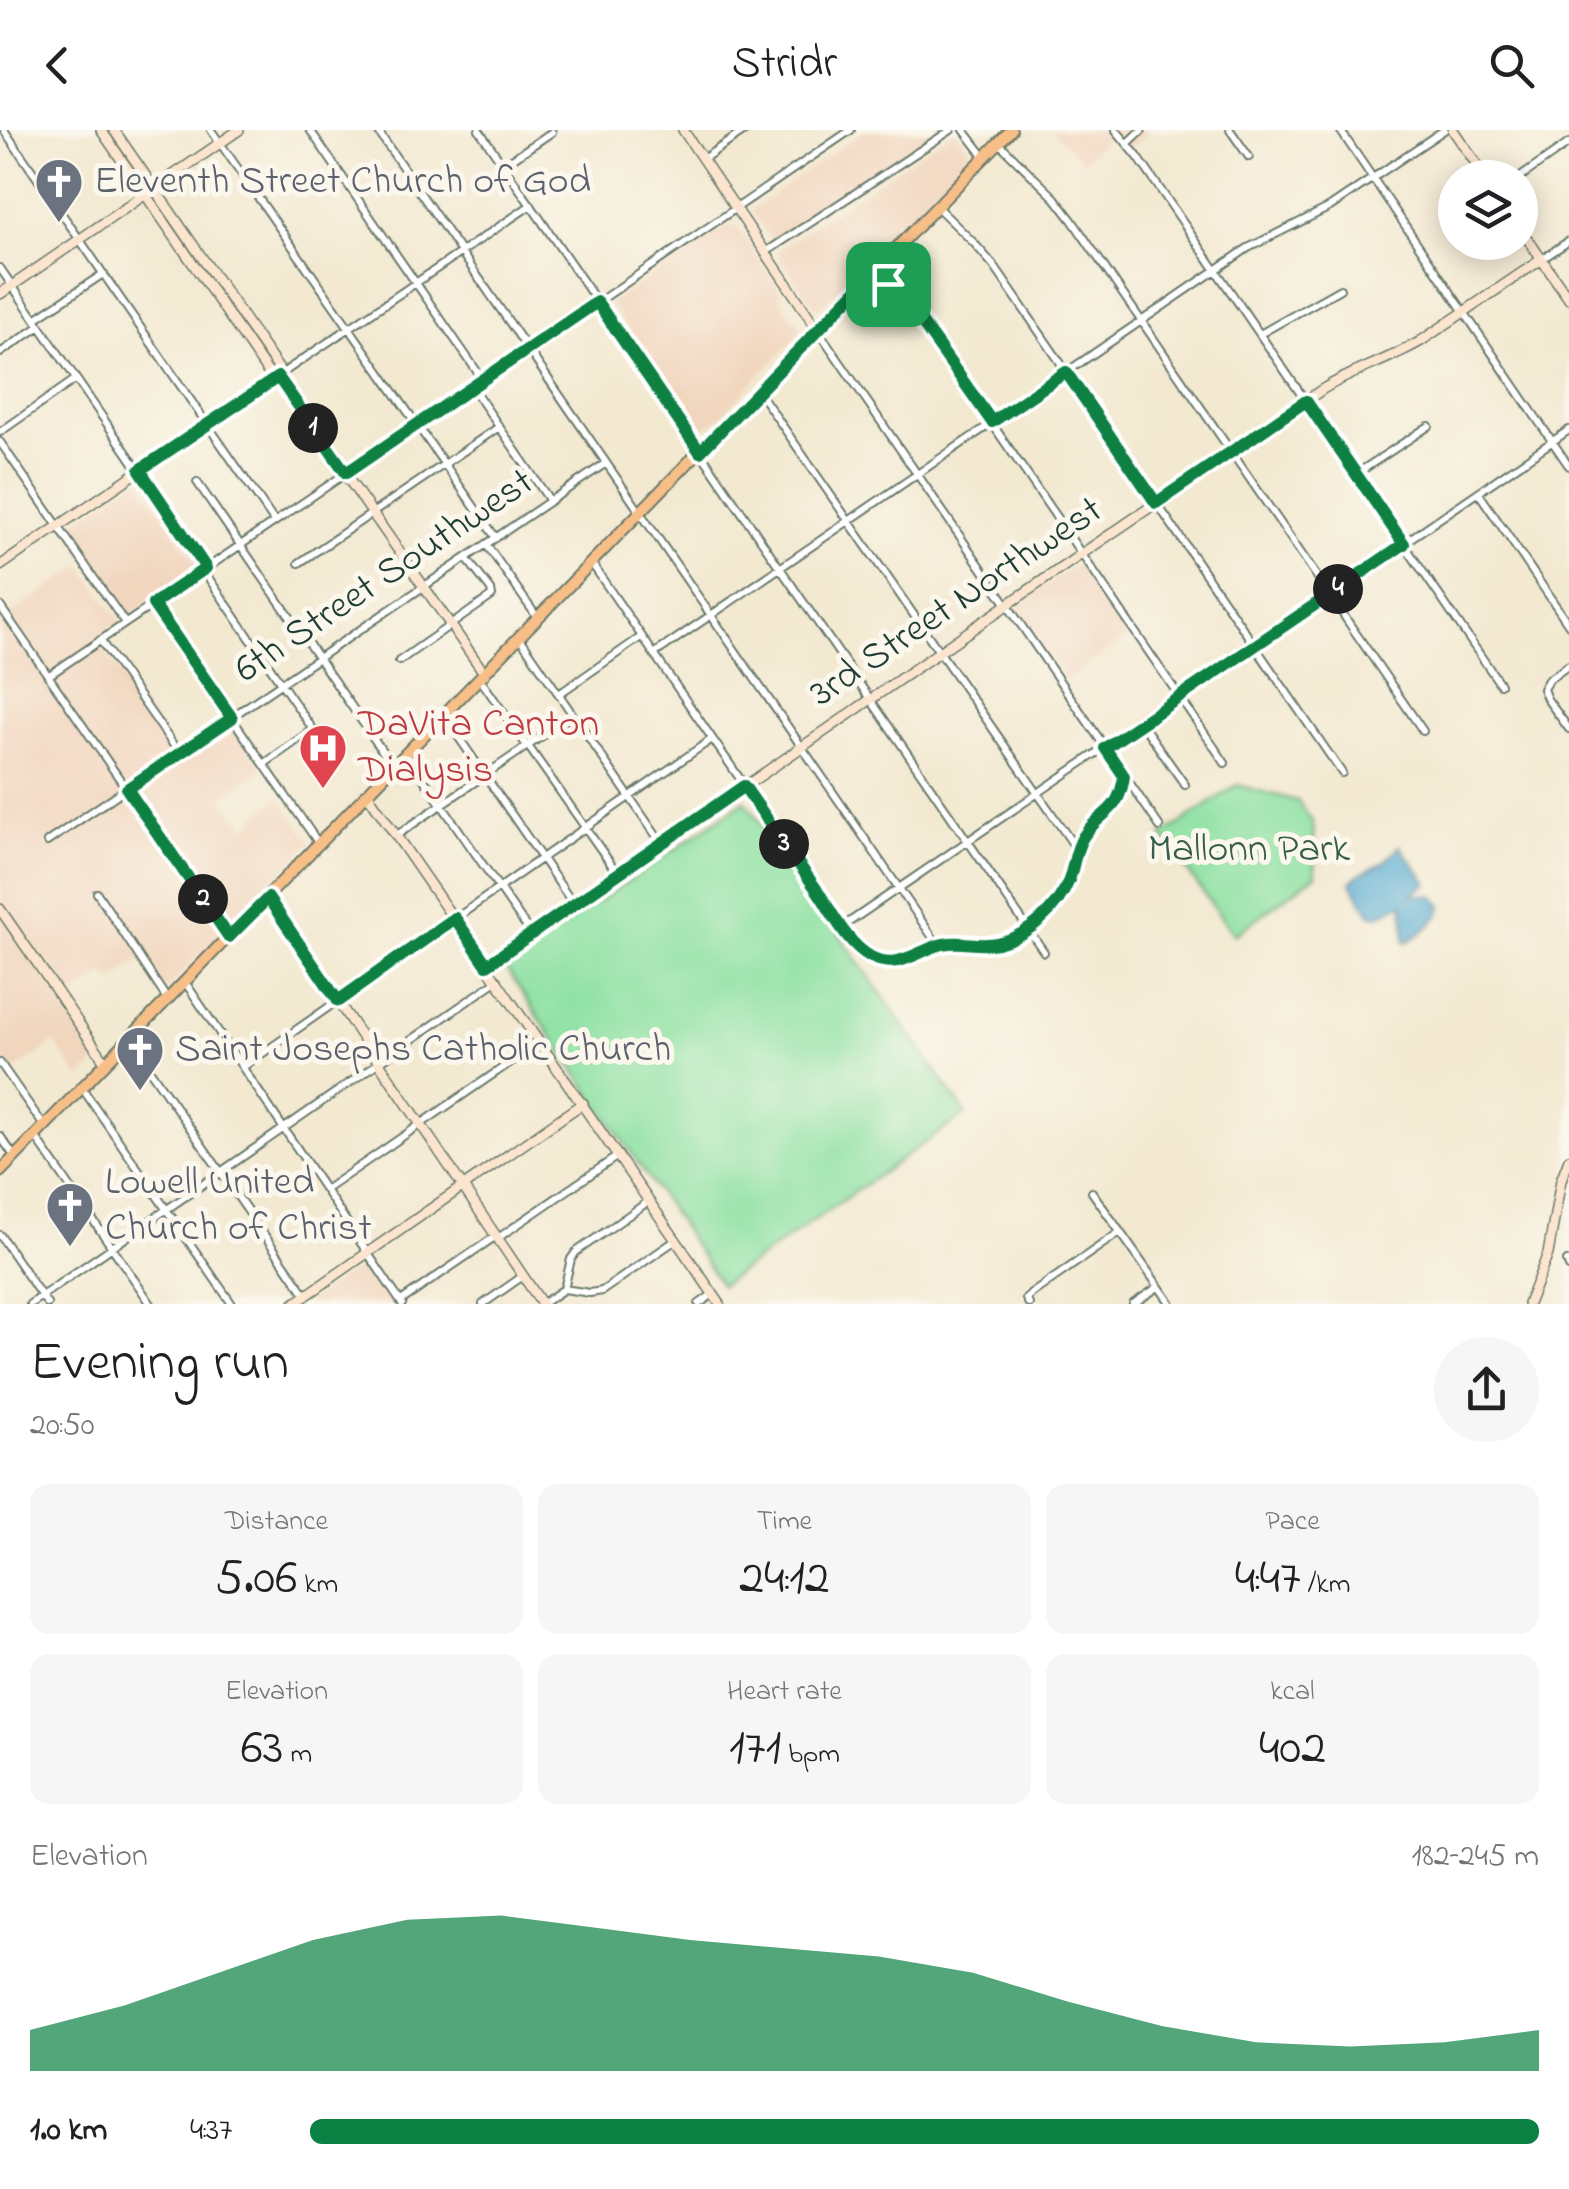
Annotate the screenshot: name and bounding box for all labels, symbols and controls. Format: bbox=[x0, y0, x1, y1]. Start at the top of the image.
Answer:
text: Stridr bbox=[732, 32, 837, 98]
icon: back bbox=[30, 38, 85, 93]
icon: search bbox=[1484, 38, 1539, 93]
place label: Eleventh Street Church of God bbox=[94, 153, 591, 212]
church icon: Eleventh Street Church of God bbox=[33, 156, 85, 224]
map controls bbox=[1438, 160, 1538, 260]
button: layers bbox=[1438, 160, 1538, 260]
pin bbox=[846, 242, 931, 327]
icon: arrive bbox=[861, 257, 916, 312]
pin: 1 bbox=[288, 403, 338, 453]
text: 1 bbox=[309, 407, 317, 448]
street label: 6th Street Southwest bbox=[223, 455, 547, 699]
street label: 3rd Street Northwest bbox=[798, 483, 1116, 723]
pin: 4 bbox=[1313, 564, 1363, 614]
text: 4 bbox=[1332, 568, 1344, 609]
place label: DaVita Canton Dialysis bbox=[357, 696, 599, 801]
hospital icon: DaVita Canton Dialysis bbox=[297, 722, 349, 790]
pin: 3 bbox=[759, 819, 809, 869]
park label: Mallonn Park bbox=[1148, 821, 1350, 880]
text: 3 bbox=[778, 823, 790, 864]
pin: 2 bbox=[178, 874, 228, 924]
text: 2 bbox=[196, 878, 210, 919]
place label: Saint Josephs Catholic Church bbox=[175, 1021, 671, 1080]
church icon: Saint Josephs Catholic Church bbox=[114, 1024, 166, 1092]
place label: Lowell United Church of Christ bbox=[105, 1154, 372, 1259]
church icon: Lowell United Church of Christ bbox=[44, 1180, 96, 1248]
text: Evening run bbox=[30, 1325, 289, 1405]
button: share bbox=[1434, 1337, 1539, 1442]
text: 20:50 bbox=[30, 1403, 95, 1450]
text: Distance bbox=[225, 1502, 328, 1543]
text: Time bbox=[757, 1502, 812, 1543]
text: Pace bbox=[1265, 1502, 1320, 1543]
text: 5.06 bbox=[215, 1543, 297, 1616]
text: 24:12 bbox=[739, 1543, 830, 1616]
text: 4:47 bbox=[1235, 1543, 1301, 1616]
text: km bbox=[297, 1565, 338, 1606]
text: /km bbox=[1301, 1565, 1350, 1606]
text: Elevation bbox=[225, 1672, 328, 1713]
text: Heart rate bbox=[727, 1672, 842, 1713]
text: kcal bbox=[1270, 1672, 1315, 1713]
text: 63 bbox=[241, 1713, 283, 1786]
text: 171 bbox=[729, 1713, 781, 1786]
text: 402 bbox=[1259, 1713, 1326, 1786]
text: m bbox=[283, 1735, 312, 1776]
text: bpm bbox=[781, 1735, 840, 1776]
text: Elevation bbox=[30, 1834, 148, 1881]
text: 182–245 m bbox=[1411, 1834, 1539, 1881]
text: 1.0 km bbox=[30, 2108, 107, 2155]
text: 4:37 bbox=[190, 2108, 232, 2155]

